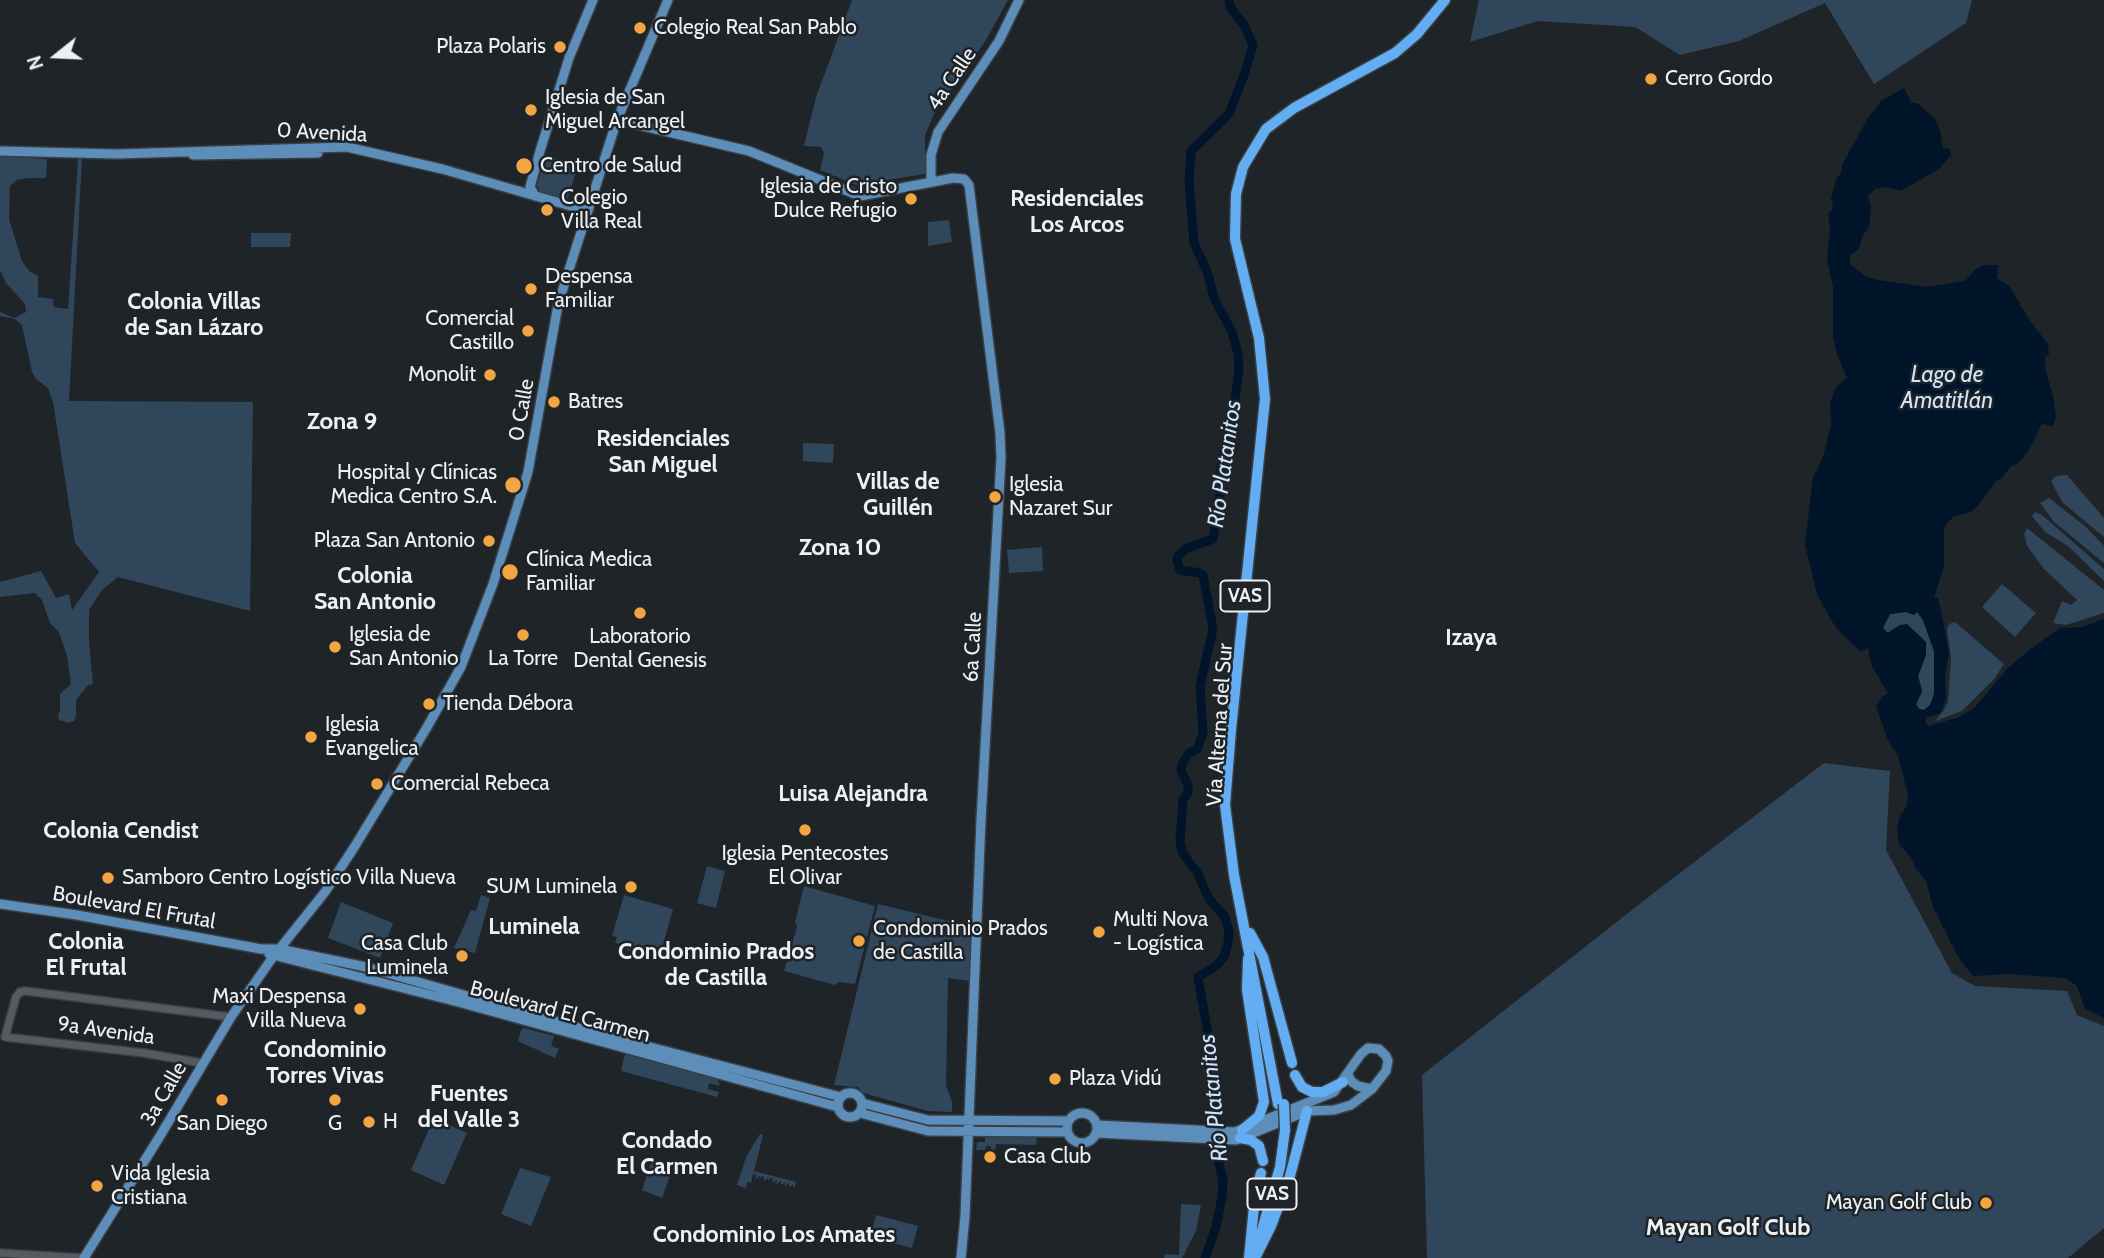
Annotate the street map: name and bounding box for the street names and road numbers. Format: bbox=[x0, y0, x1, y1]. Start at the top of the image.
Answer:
street label: 4a Calle bbox=[922, 43, 982, 115]
street label: 0 Avenida bbox=[276, 118, 368, 148]
street label: 0 Calle bbox=[504, 377, 540, 443]
road number: VAS bbox=[1220, 580, 1270, 611]
street label: 6a Calle bbox=[959, 611, 987, 683]
street label: Vía Alterna del Sur bbox=[1202, 643, 1238, 807]
street label: Boulevard El Frutal bbox=[51, 881, 217, 935]
street label: Boulevard El Carmen bbox=[467, 976, 653, 1048]
street label: 9a Avenida bbox=[56, 1012, 156, 1050]
street label: 3a Calle bbox=[136, 1058, 192, 1130]
road number: VAS bbox=[1248, 1178, 1296, 1210]

